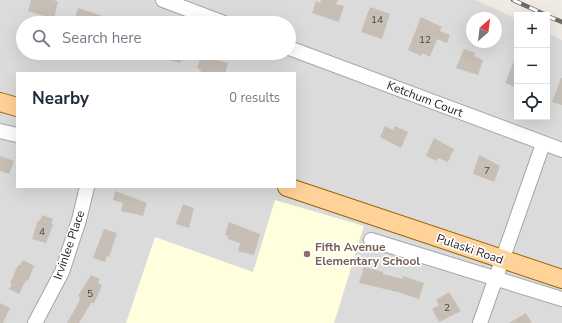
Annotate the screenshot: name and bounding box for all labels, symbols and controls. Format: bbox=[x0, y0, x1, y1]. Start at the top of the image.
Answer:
north arrow bbox=[466, 12, 502, 48]
map controls bbox=[514, 12, 550, 120]
button: + bbox=[514, 12, 550, 48]
house number: 14 bbox=[371, 13, 383, 27]
search box bbox=[16, 16, 296, 60]
icon: search bbox=[30, 27, 52, 49]
text: Search here bbox=[62, 28, 142, 48]
house number: 12 bbox=[419, 33, 431, 47]
button: − bbox=[514, 48, 550, 84]
street label: Ketchum Court bbox=[385, 77, 466, 121]
button: locate bbox=[514, 84, 550, 120]
text: Nearby bbox=[32, 87, 89, 110]
text: 0 results bbox=[229, 89, 280, 107]
house number: 7 bbox=[484, 164, 490, 178]
street label: Irvinlee Place bbox=[50, 208, 88, 282]
house number: 4 bbox=[39, 225, 45, 239]
street label: Pulaski Road bbox=[434, 230, 506, 268]
place label: Fifth Avenue Elementary School bbox=[315, 239, 420, 269]
marker: Fifth Avenue Elementary School bbox=[302, 249, 312, 259]
house number: 5 bbox=[87, 287, 93, 301]
house number: 2 bbox=[444, 301, 450, 315]

